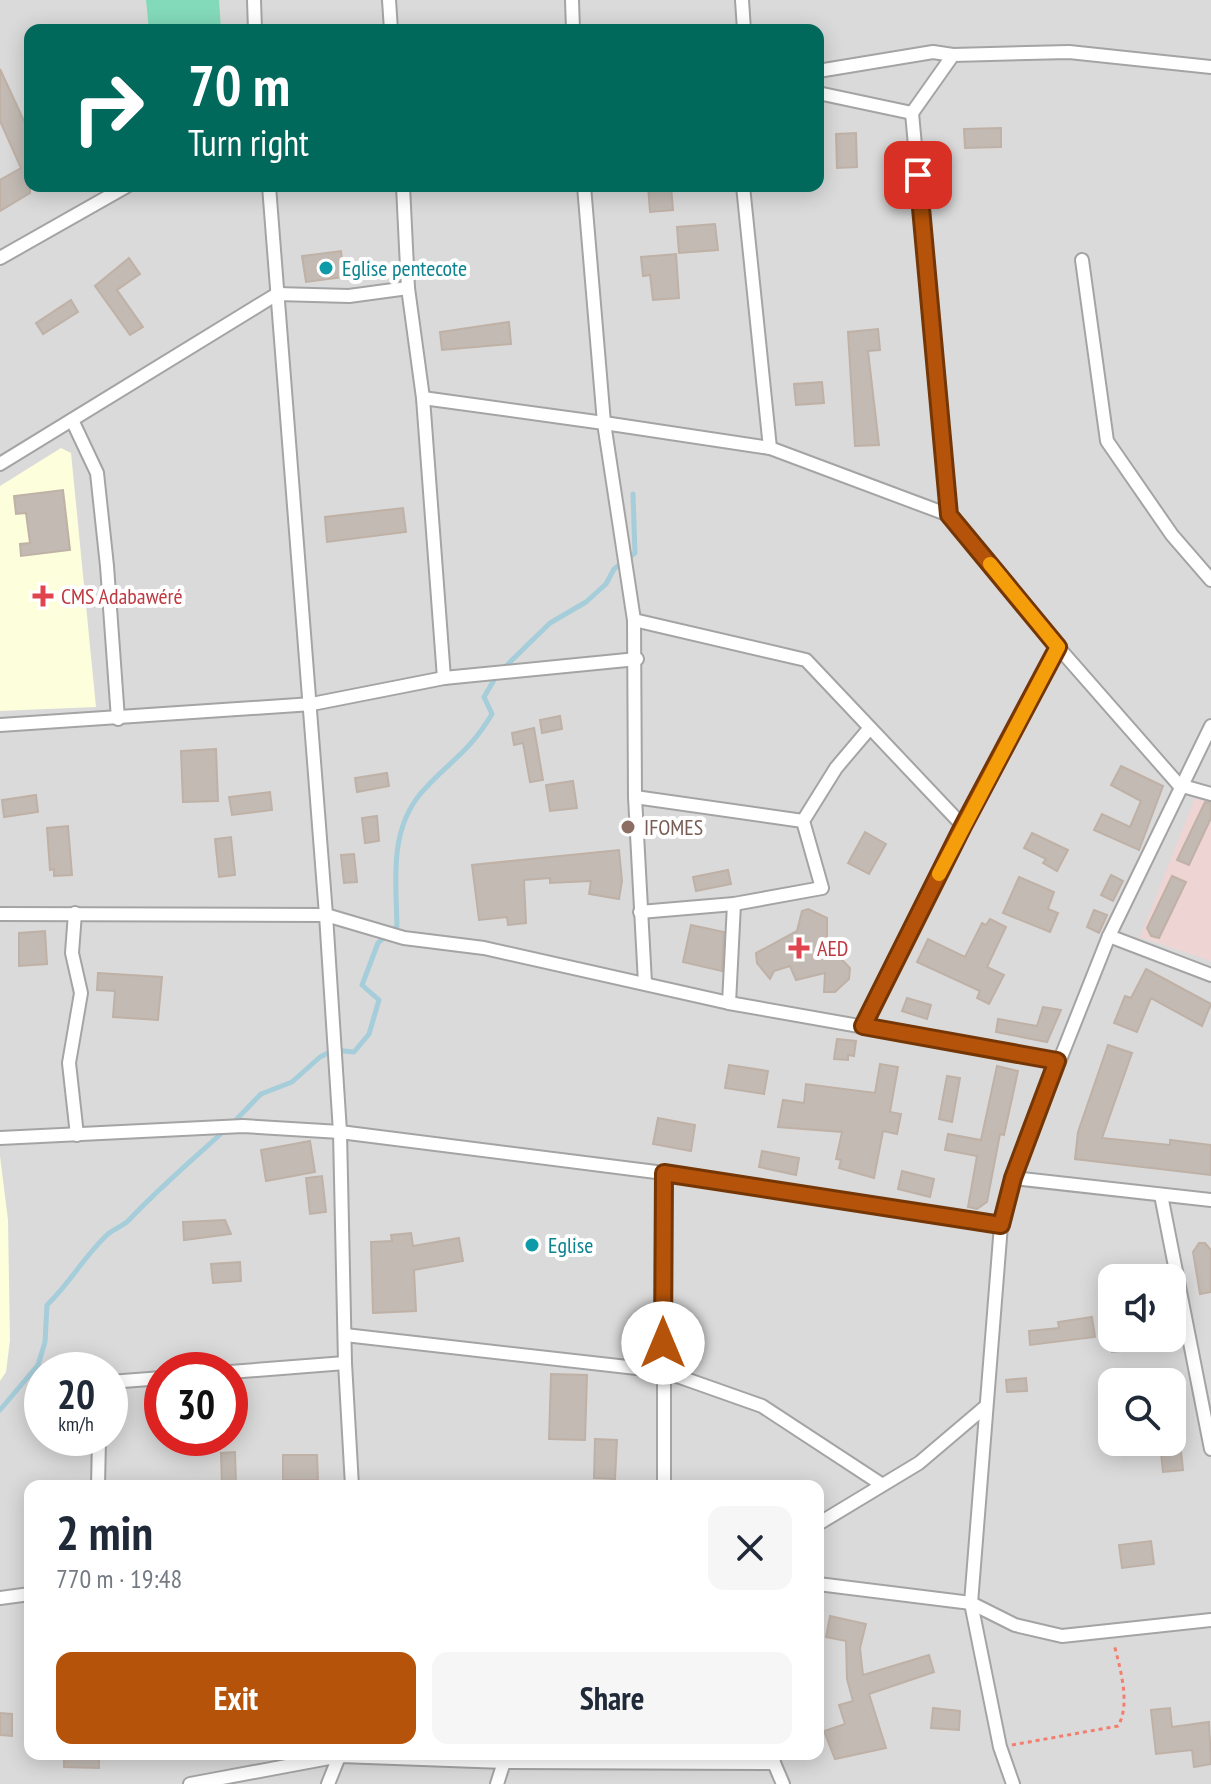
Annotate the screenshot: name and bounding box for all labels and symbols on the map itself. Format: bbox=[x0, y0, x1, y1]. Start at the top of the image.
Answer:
pin bbox=[884, 141, 952, 209]
place label: Eglise pentecote bbox=[342, 254, 467, 282]
marker: Eglise pentecote bbox=[317, 259, 335, 277]
place label: CMS Adabawéré bbox=[61, 582, 183, 610]
marker: CMS Adabawéré bbox=[32, 585, 54, 607]
place label: IFOMES bbox=[644, 813, 703, 841]
marker: IFOMES bbox=[619, 818, 637, 836]
place label: AED bbox=[817, 934, 848, 962]
marker: AED bbox=[788, 937, 810, 959]
place label: Eglise bbox=[548, 1231, 593, 1259]
marker: Eglise bbox=[523, 1236, 541, 1254]
position arrow bbox=[621, 1301, 705, 1385]
speed limit sign: 30 bbox=[144, 1352, 248, 1456]

